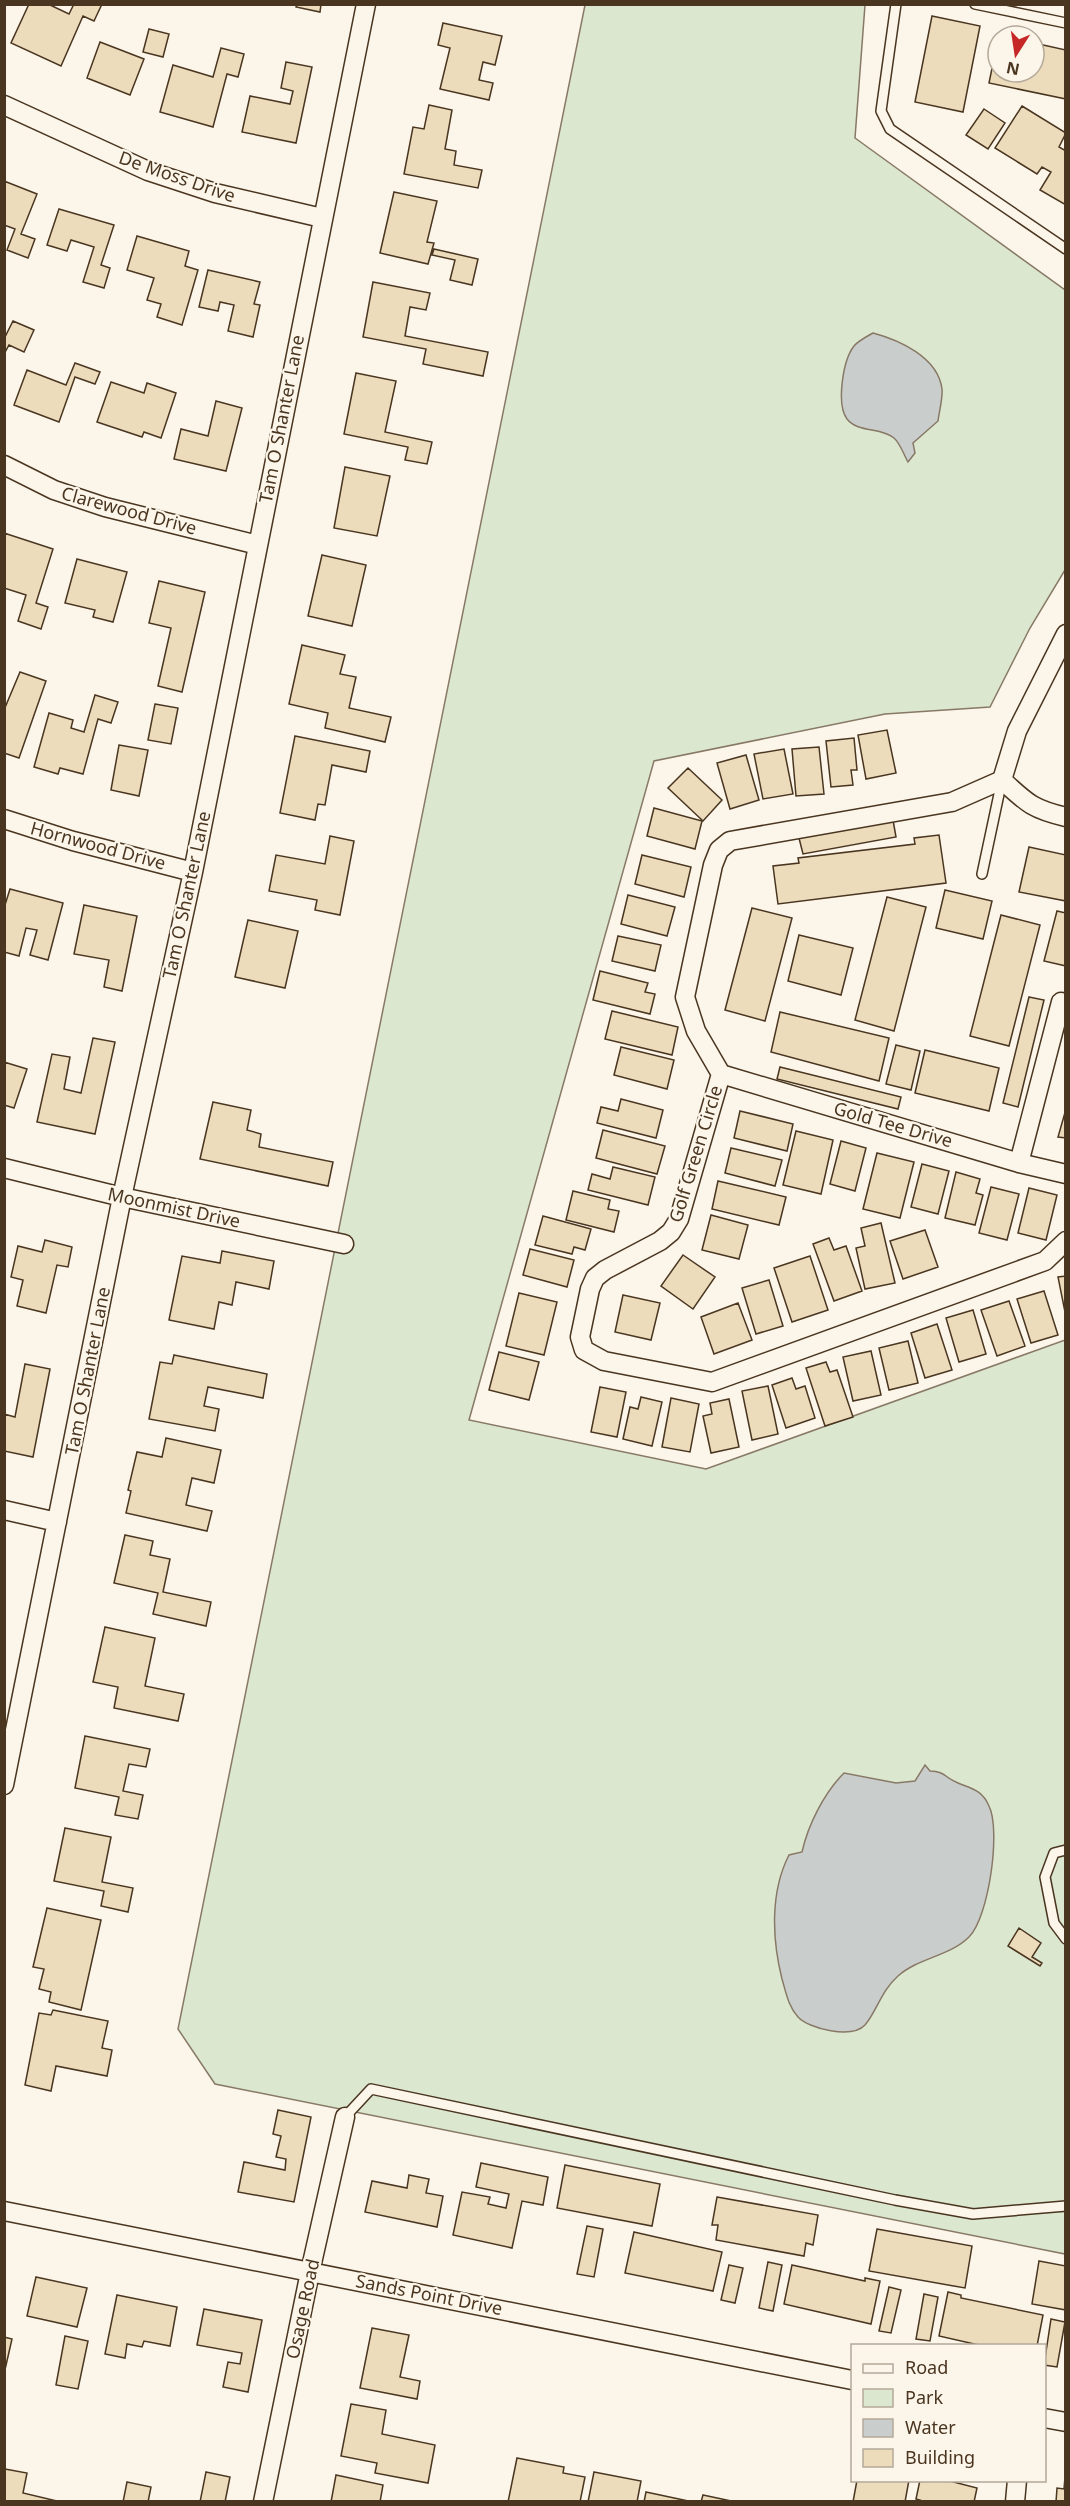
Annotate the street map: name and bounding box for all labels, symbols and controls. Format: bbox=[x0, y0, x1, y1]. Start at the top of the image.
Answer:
north arrow bbox=[986, 24, 1046, 84]
text: N bbox=[1004, 57, 1022, 81]
street label: De Moss Drive bbox=[116, 145, 239, 207]
street label: Tam O Shanter Lane bbox=[253, 333, 309, 505]
street label: Clarewood Drive bbox=[59, 480, 200, 540]
street label: Tam O Shanter Lane bbox=[157, 809, 216, 981]
street label: Hornwood Drive bbox=[28, 815, 168, 875]
street label: Golf Green Circle bbox=[663, 1082, 727, 1225]
street label: Gold Tee Drive bbox=[831, 1096, 956, 1152]
street label: Moonmist Drive bbox=[106, 1181, 243, 1233]
street label: Tam O Shanter Lane bbox=[59, 1285, 115, 1457]
street label: Osage Road bbox=[280, 2256, 324, 2361]
street label: Sands Point Drive bbox=[354, 2268, 504, 2320]
legend bbox=[851, 2344, 1046, 2482]
text: Road bbox=[905, 2355, 948, 2379]
text: Park bbox=[905, 2385, 943, 2409]
text: Water bbox=[905, 2415, 956, 2439]
text: Building bbox=[905, 2445, 975, 2469]

